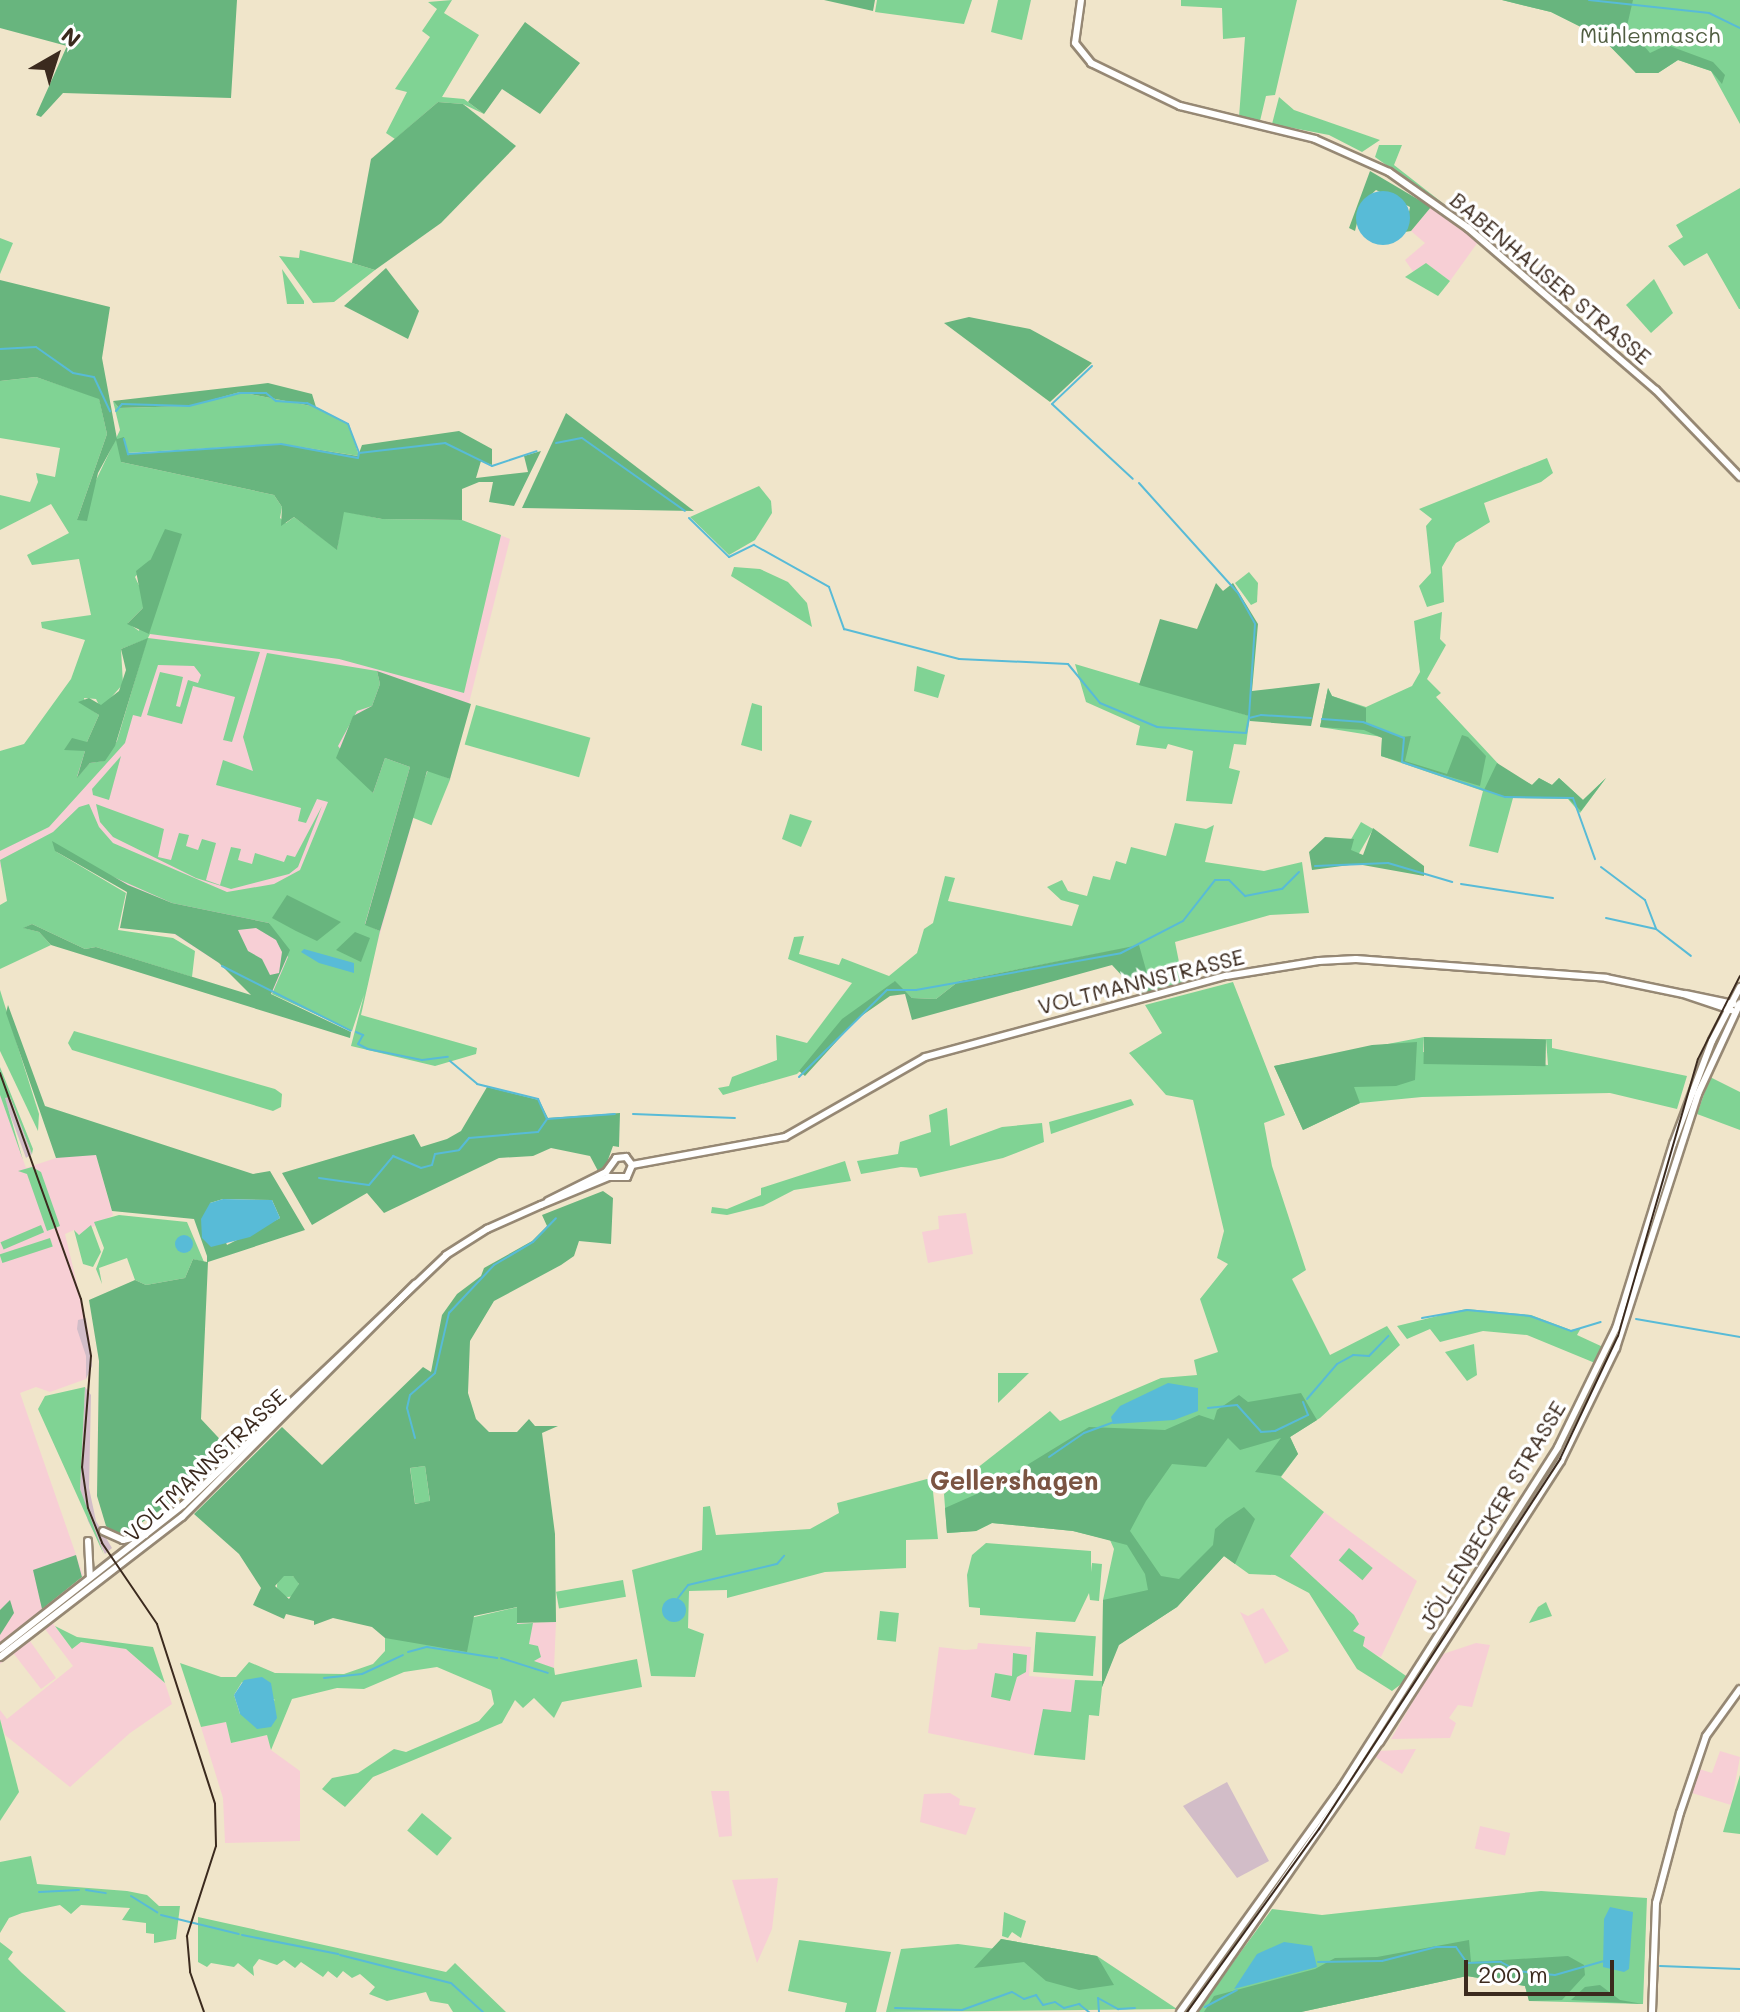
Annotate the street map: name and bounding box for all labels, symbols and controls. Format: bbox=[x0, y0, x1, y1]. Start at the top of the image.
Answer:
north arrow bbox=[16, 16, 96, 96]
text: N bbox=[56, 20, 87, 53]
park label: Mühlenmasch bbox=[1580, 22, 1720, 48]
street label: BABENHAUSER STRASSE bbox=[1445, 186, 1657, 370]
street label: VOLTMANNSTRASSE bbox=[1035, 943, 1247, 1019]
street label: VOLTMANNSTRASSE bbox=[118, 1383, 292, 1547]
street label: JÖLLENBECKER STRASSE bbox=[1413, 1396, 1571, 1634]
district label: Gellershagen bbox=[930, 1465, 1098, 1497]
scale bar bbox=[1468, 1944, 1618, 1994]
text: 200 m bbox=[1478, 1958, 1548, 1989]

